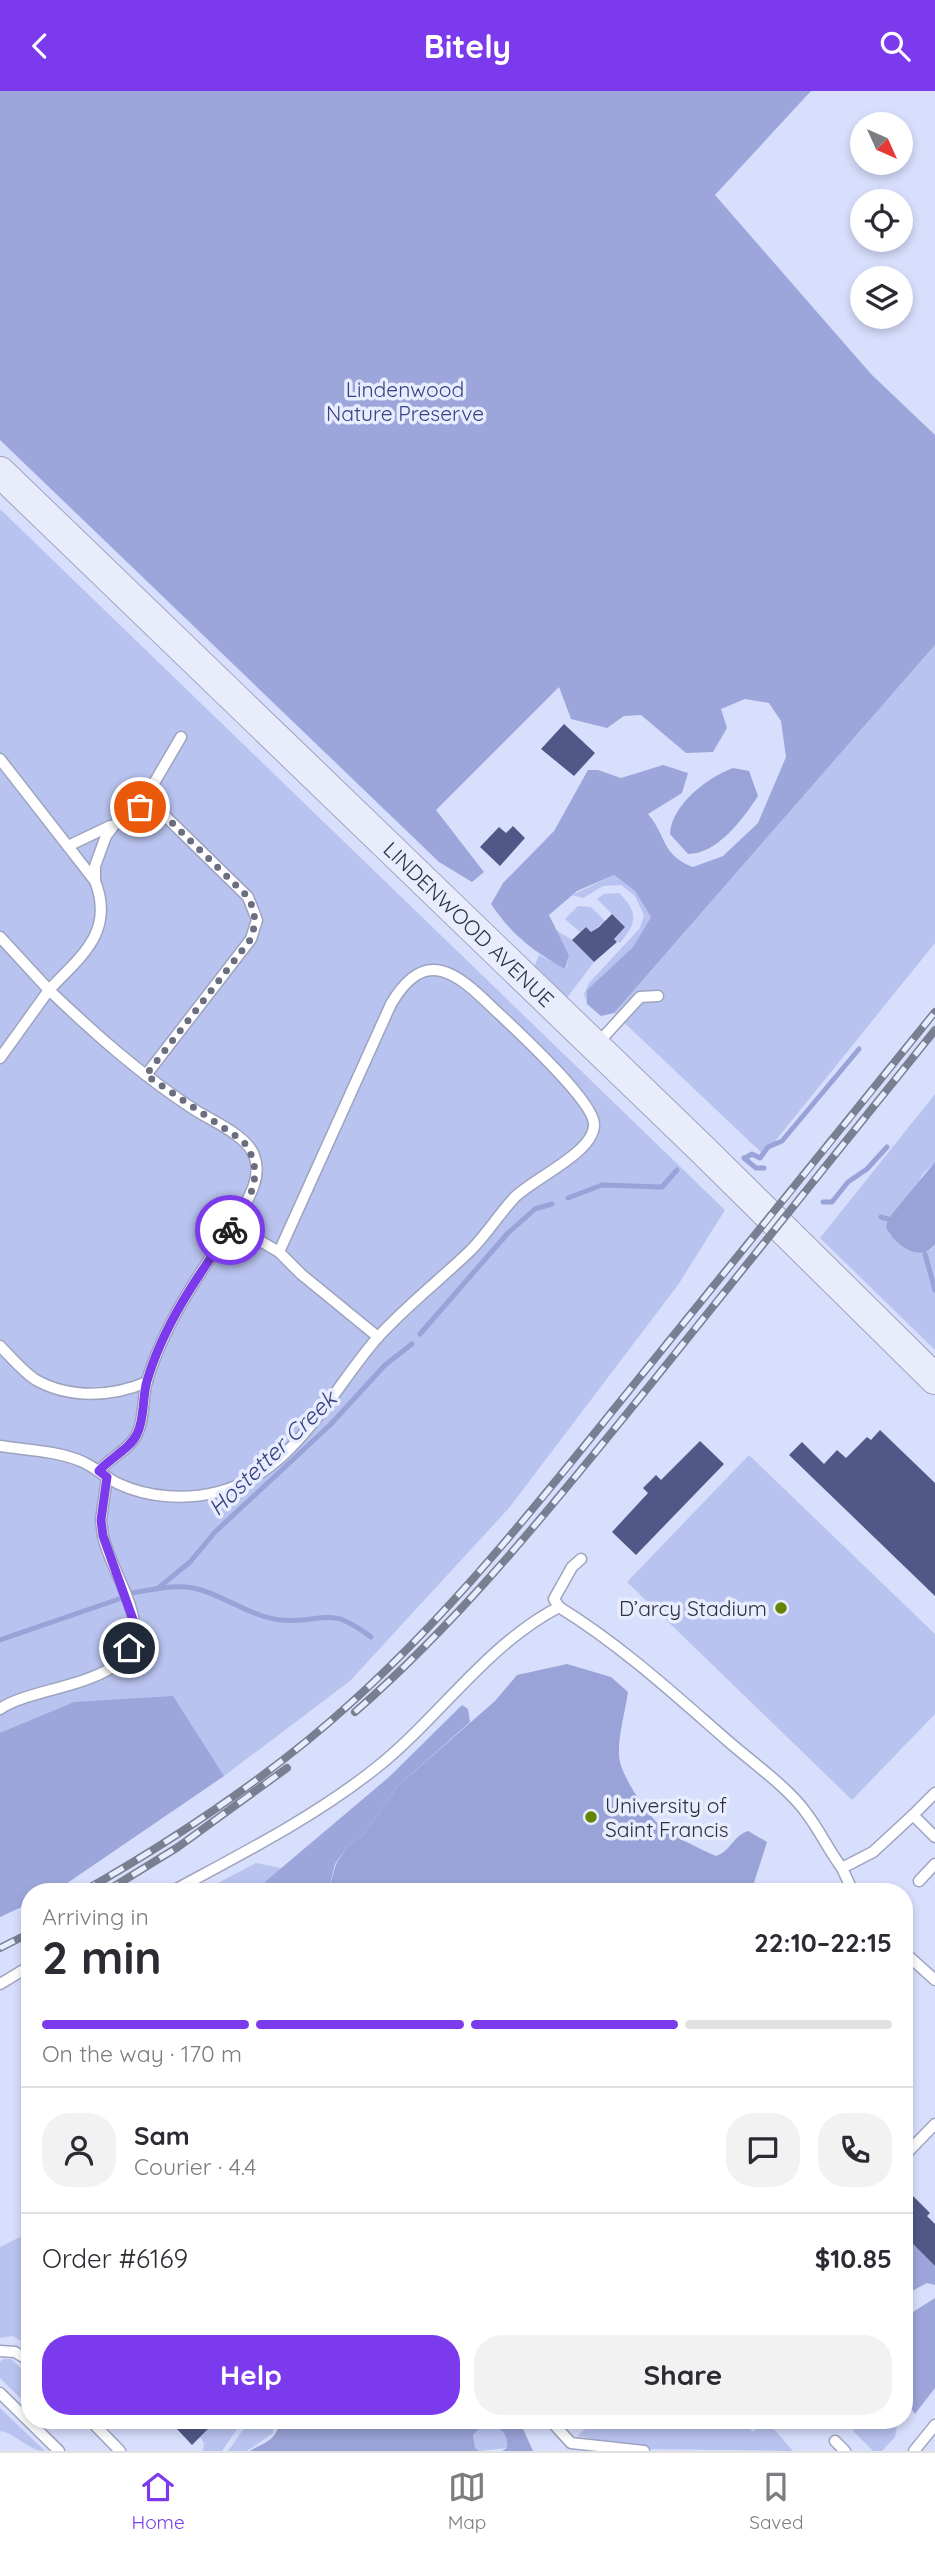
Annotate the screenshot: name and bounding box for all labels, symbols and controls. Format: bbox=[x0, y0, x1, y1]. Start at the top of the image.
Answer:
text: Bitely bbox=[424, 26, 511, 66]
icon: back bbox=[21, 27, 59, 65]
icon: search bbox=[876, 27, 914, 65]
north arrow bbox=[850, 112, 914, 175]
map controls bbox=[850, 112, 913, 329]
button: locate bbox=[850, 189, 913, 252]
button: layers bbox=[850, 266, 913, 329]
park label: Lindenwood Nature Preserve bbox=[326, 376, 484, 426]
pin bbox=[110, 777, 170, 837]
icon: bag bbox=[121, 788, 159, 826]
street label: LINDENWOOD AVENUE bbox=[378, 836, 560, 1012]
courier bbox=[195, 1195, 265, 1265]
icon: bike bbox=[211, 1211, 249, 1249]
water label: Hostetter Creek bbox=[202, 1383, 343, 1521]
place label: D’arcy Stadium bbox=[619, 1595, 767, 1621]
marker: D’arcy Stadium bbox=[773, 1600, 789, 1616]
pin bbox=[99, 1618, 159, 1678]
icon: home bbox=[110, 1629, 148, 1667]
place label: University of Saint Francis bbox=[605, 1792, 729, 1842]
marker: University of Saint Francis bbox=[583, 1809, 599, 1825]
text: Arriving in bbox=[42, 1902, 149, 1931]
text: 22:10–22:15 bbox=[754, 1926, 892, 1959]
text: 2 min bbox=[42, 1928, 162, 1986]
text: On the way · 170 m bbox=[42, 2039, 242, 2068]
button: person bbox=[42, 2113, 116, 2187]
button: chat bbox=[726, 2113, 800, 2187]
button: phone bbox=[818, 2113, 892, 2187]
text: Sam bbox=[134, 2119, 190, 2152]
text: Courier · 4.4 bbox=[134, 2152, 256, 2181]
text: Order #6169 bbox=[42, 2242, 188, 2275]
text: $10.85 bbox=[815, 2242, 892, 2275]
button: Help bbox=[42, 2335, 460, 2415]
button: Share bbox=[474, 2335, 892, 2415]
tab: Home bbox=[131, 2468, 185, 2534]
tab: Map bbox=[448, 2468, 486, 2534]
tab: Saved bbox=[749, 2468, 804, 2534]

